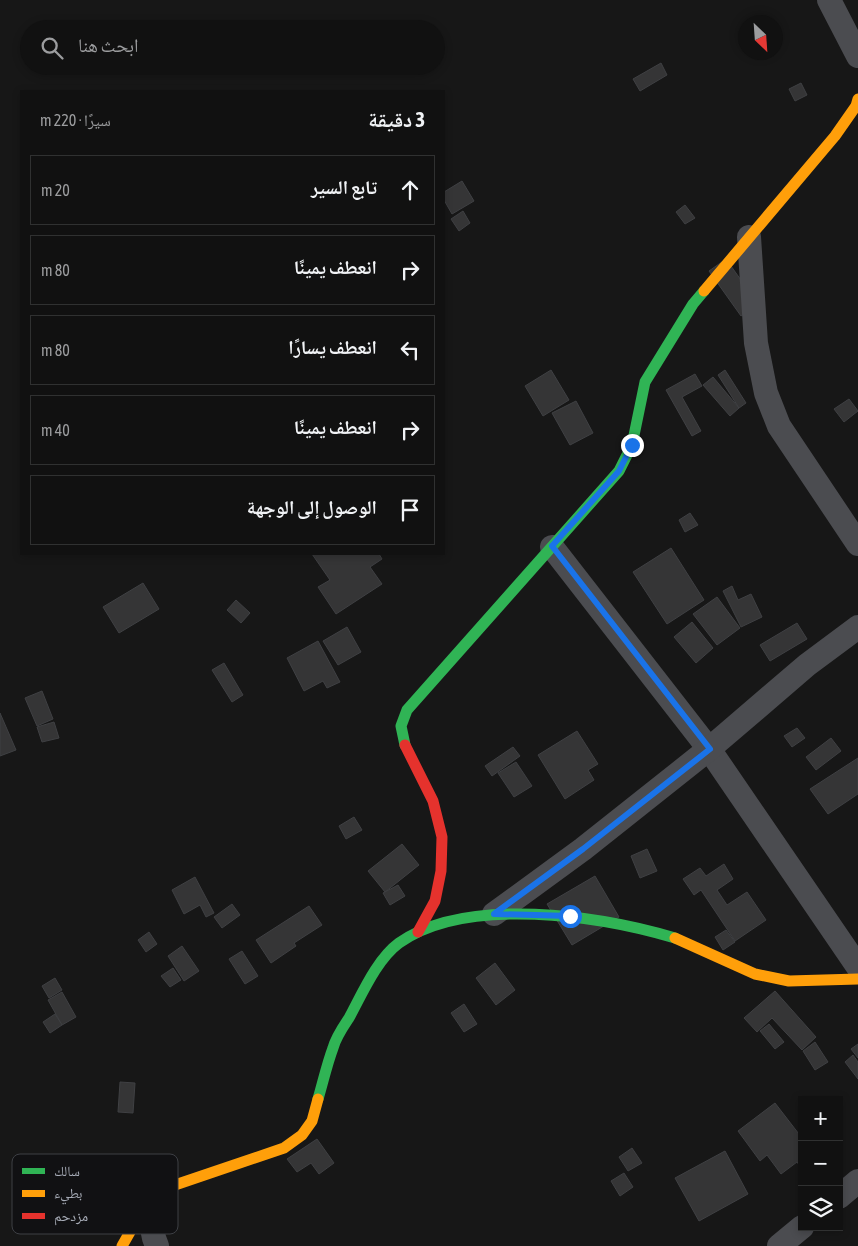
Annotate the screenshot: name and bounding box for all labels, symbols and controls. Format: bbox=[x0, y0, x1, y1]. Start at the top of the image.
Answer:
north arrow bbox=[738, 15, 783, 60]
search box bbox=[20, 20, 445, 75]
icon: search bbox=[38, 34, 66, 62]
text: ابحث هنا bbox=[78, 34, 139, 56]
text: 3 دقيقة bbox=[368, 107, 425, 131]
text: سيرًا · 220 m bbox=[40, 111, 111, 129]
text: تابع السير bbox=[311, 176, 377, 198]
icon: ahead bbox=[396, 176, 424, 204]
text: 20 m bbox=[41, 181, 70, 199]
text: انعطف يمينًا bbox=[294, 256, 377, 278]
icon: right bbox=[396, 256, 424, 284]
text: 80 m bbox=[41, 261, 70, 279]
text: انعطف يسارًا bbox=[288, 336, 377, 358]
icon: left bbox=[396, 336, 424, 364]
text: 80 m bbox=[41, 341, 70, 359]
text: انعطف يمينًا bbox=[294, 416, 377, 438]
icon: right bbox=[396, 416, 424, 444]
text: 40 m bbox=[41, 421, 70, 439]
route end bbox=[621, 434, 644, 457]
text: الوصول إلى الوجهة bbox=[247, 496, 377, 518]
icon: arrive bbox=[396, 496, 424, 524]
route start bbox=[559, 905, 582, 928]
map controls bbox=[798, 1096, 843, 1231]
button: + bbox=[798, 1096, 843, 1141]
button: − bbox=[798, 1141, 843, 1186]
legend bbox=[12, 1154, 178, 1234]
text: سالك bbox=[54, 1163, 80, 1179]
text: بطيء bbox=[54, 1185, 83, 1205]
button: layers bbox=[798, 1186, 843, 1231]
text: مزدحم bbox=[54, 1208, 88, 1226]

